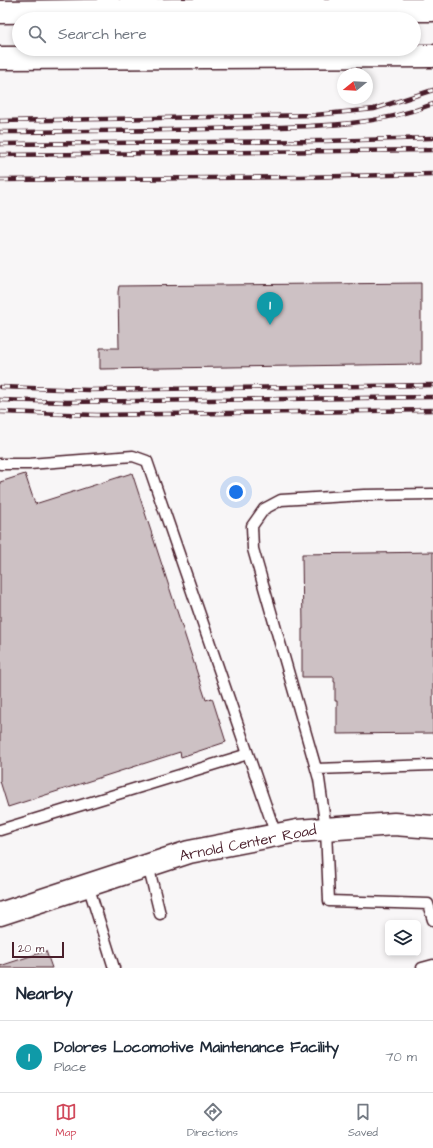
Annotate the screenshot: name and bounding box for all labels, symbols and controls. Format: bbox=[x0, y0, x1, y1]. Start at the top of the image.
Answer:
search box bbox=[12, 12, 421, 56]
icon: search bbox=[26, 23, 48, 45]
text: Search here bbox=[58, 24, 147, 45]
north arrow bbox=[337, 68, 373, 104]
pin: 1 bbox=[257, 292, 283, 325]
your location bbox=[226, 482, 246, 502]
street label: Arnold Center Road bbox=[178, 819, 319, 867]
map controls bbox=[385, 920, 421, 956]
button: layers bbox=[385, 920, 421, 956]
scale bar bbox=[12, 940, 64, 959]
text: 20 m bbox=[18, 941, 44, 956]
text: Nearby bbox=[16, 982, 73, 1006]
text: Dolores Locomotive Maintenance Facility bbox=[54, 1037, 339, 1058]
text: 1 bbox=[28, 1048, 30, 1066]
text: 70 m bbox=[385, 1048, 417, 1066]
text: Place bbox=[54, 1058, 86, 1076]
tab: Map bbox=[55, 1101, 77, 1140]
tab: Directions bbox=[187, 1101, 238, 1140]
tab: Saved bbox=[348, 1101, 378, 1140]

